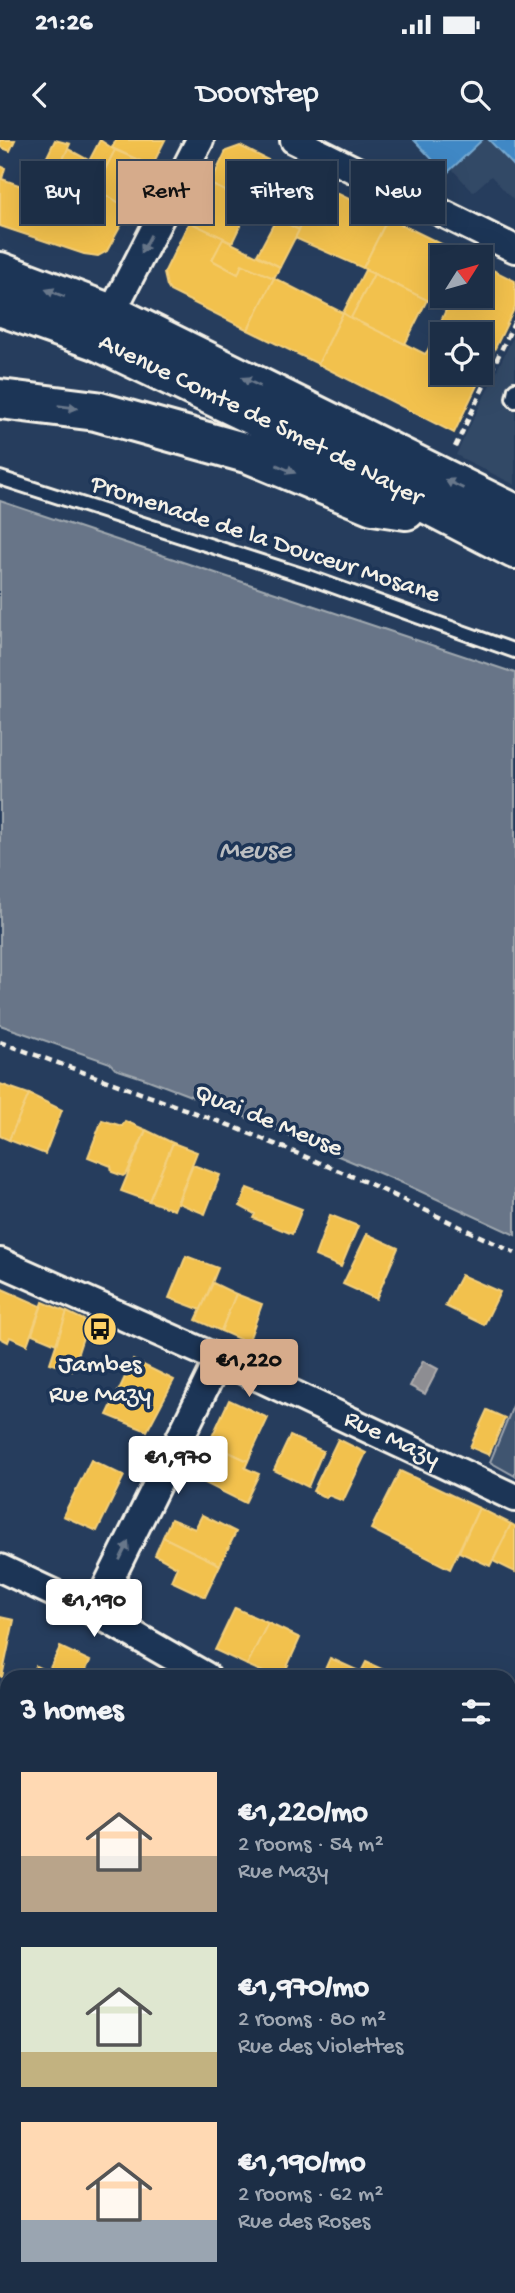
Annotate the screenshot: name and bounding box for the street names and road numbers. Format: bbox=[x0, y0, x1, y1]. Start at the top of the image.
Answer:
street label: Avenue Comte de Smet de Nayer bbox=[93, 328, 430, 515]
street label: Promenade de la Douceur Mosane bbox=[85, 469, 444, 612]
street label: Quai de Meuse bbox=[189, 1078, 347, 1166]
street label: Rue Mazy bbox=[339, 1404, 444, 1476]

